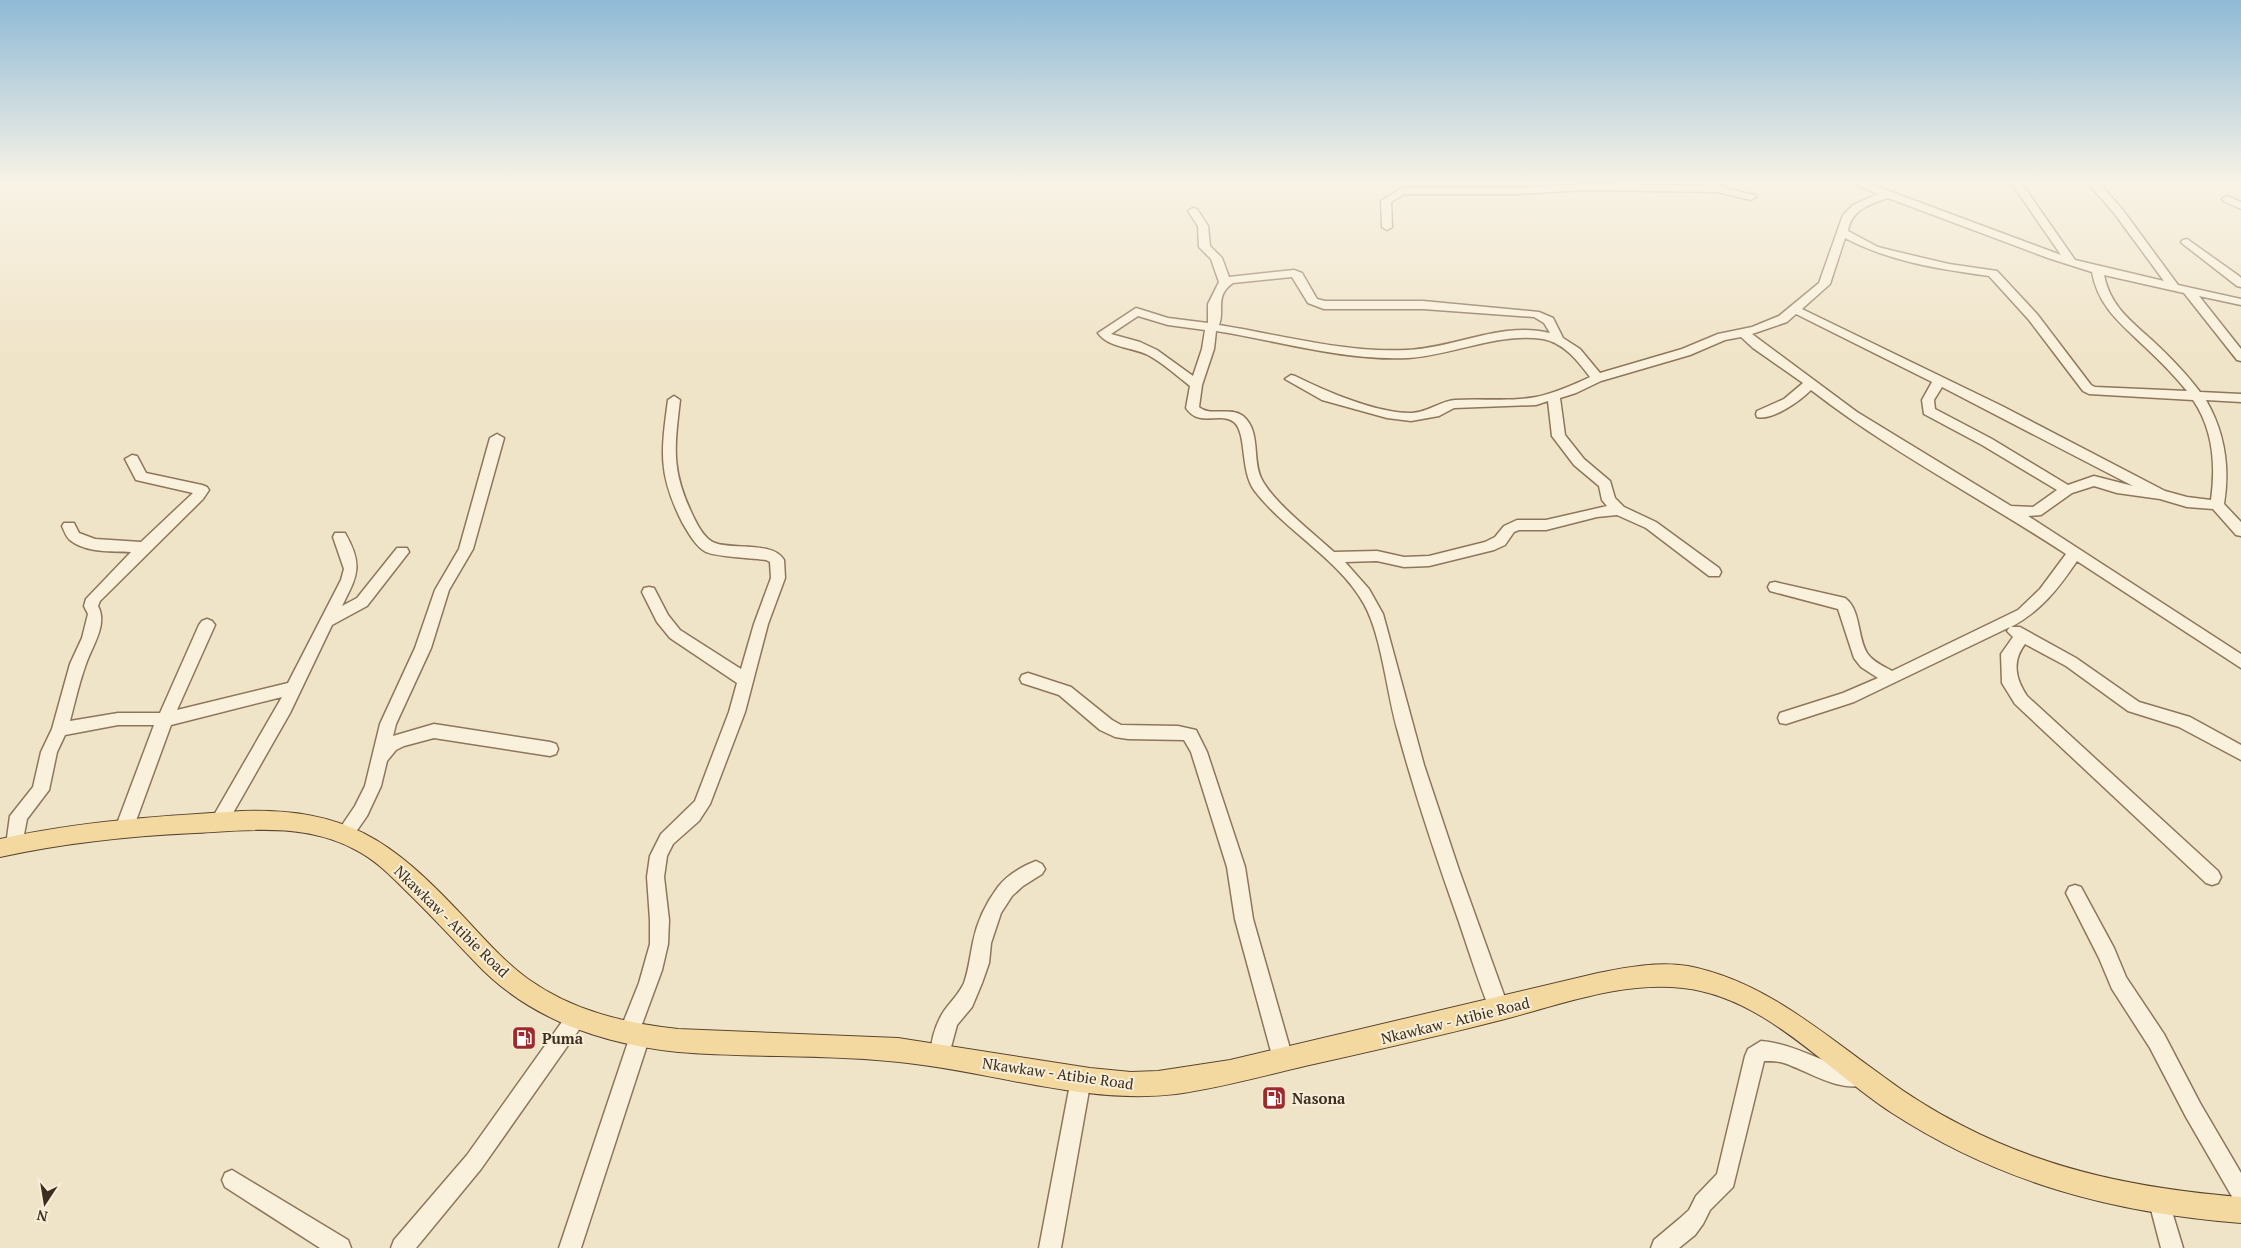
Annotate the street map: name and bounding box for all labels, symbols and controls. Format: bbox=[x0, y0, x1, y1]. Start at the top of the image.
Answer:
street label: Nkawkaw - Atibie Road bbox=[390, 861, 514, 981]
street label: Nkawkaw - Atibie Road bbox=[1379, 992, 1531, 1048]
fuel station icon: Puma bbox=[511, 1025, 537, 1051]
place label: Puma bbox=[542, 1028, 584, 1048]
street label: Nkawkaw - Atibie Road bbox=[981, 1052, 1135, 1094]
fuel station icon: Nasona bbox=[1261, 1085, 1287, 1111]
place label: Nasona bbox=[1292, 1088, 1346, 1108]
north arrow bbox=[20, 1178, 70, 1228]
text: N bbox=[35, 1206, 49, 1227]

